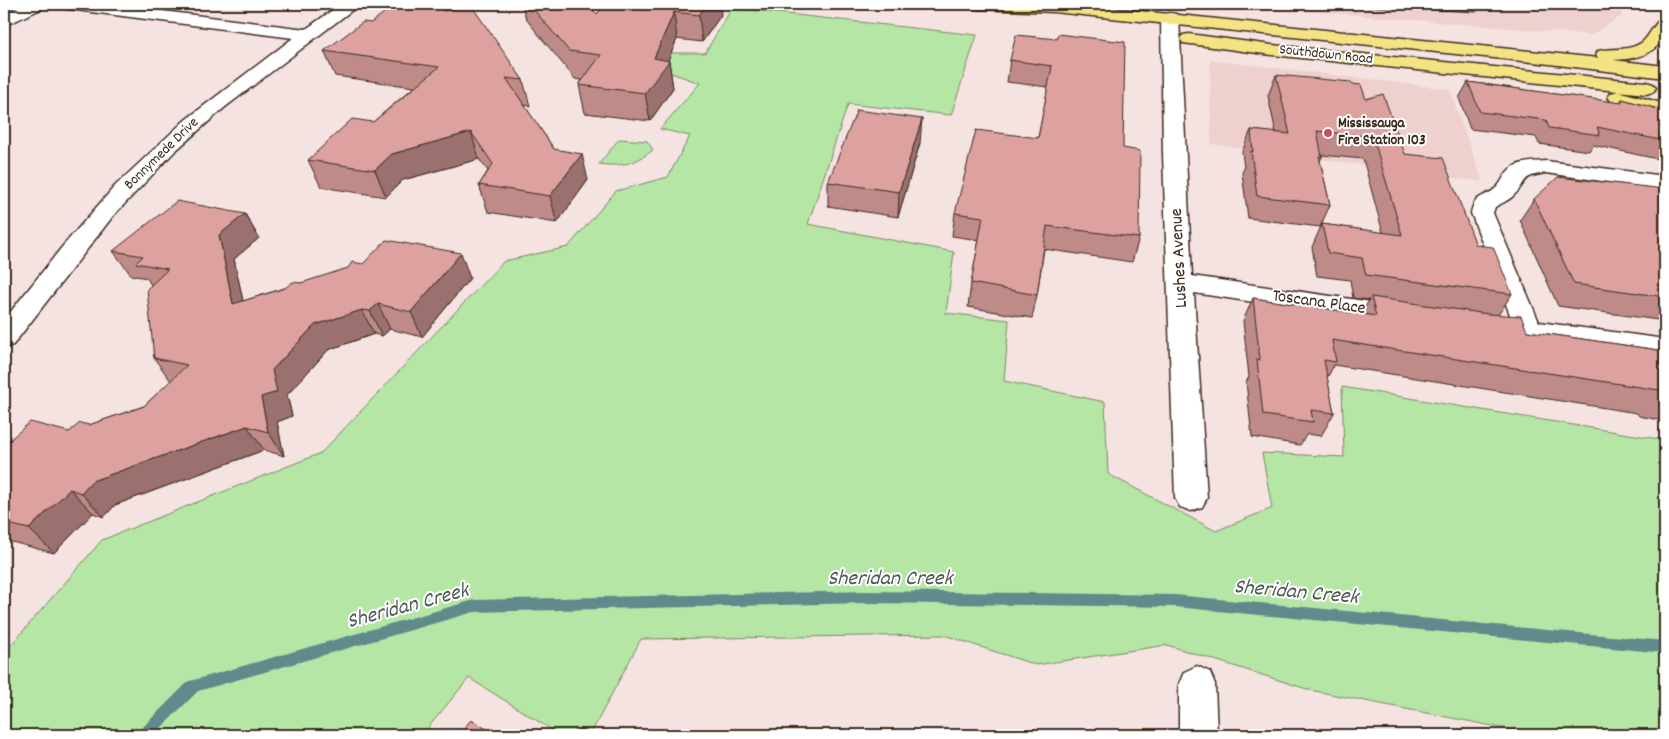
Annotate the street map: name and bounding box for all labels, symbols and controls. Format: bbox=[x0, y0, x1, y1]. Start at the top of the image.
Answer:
street label: Southdown Road bbox=[1278, 39, 1374, 71]
street label: Bonnymede Drive bbox=[120, 112, 205, 195]
place label: Mississauga Fire Station 103 bbox=[1338, 113, 1426, 152]
marker: Mississauga Fire Station 103 bbox=[1322, 127, 1334, 139]
street label: Lushes Avenue bbox=[1165, 207, 1195, 308]
street label: Toscana Place bbox=[1271, 284, 1367, 322]
water label: Sheridan Creek bbox=[828, 564, 954, 595]
water label: Sheridan Creek bbox=[1232, 572, 1362, 614]
water label: Sheridan Creek bbox=[344, 575, 474, 638]

